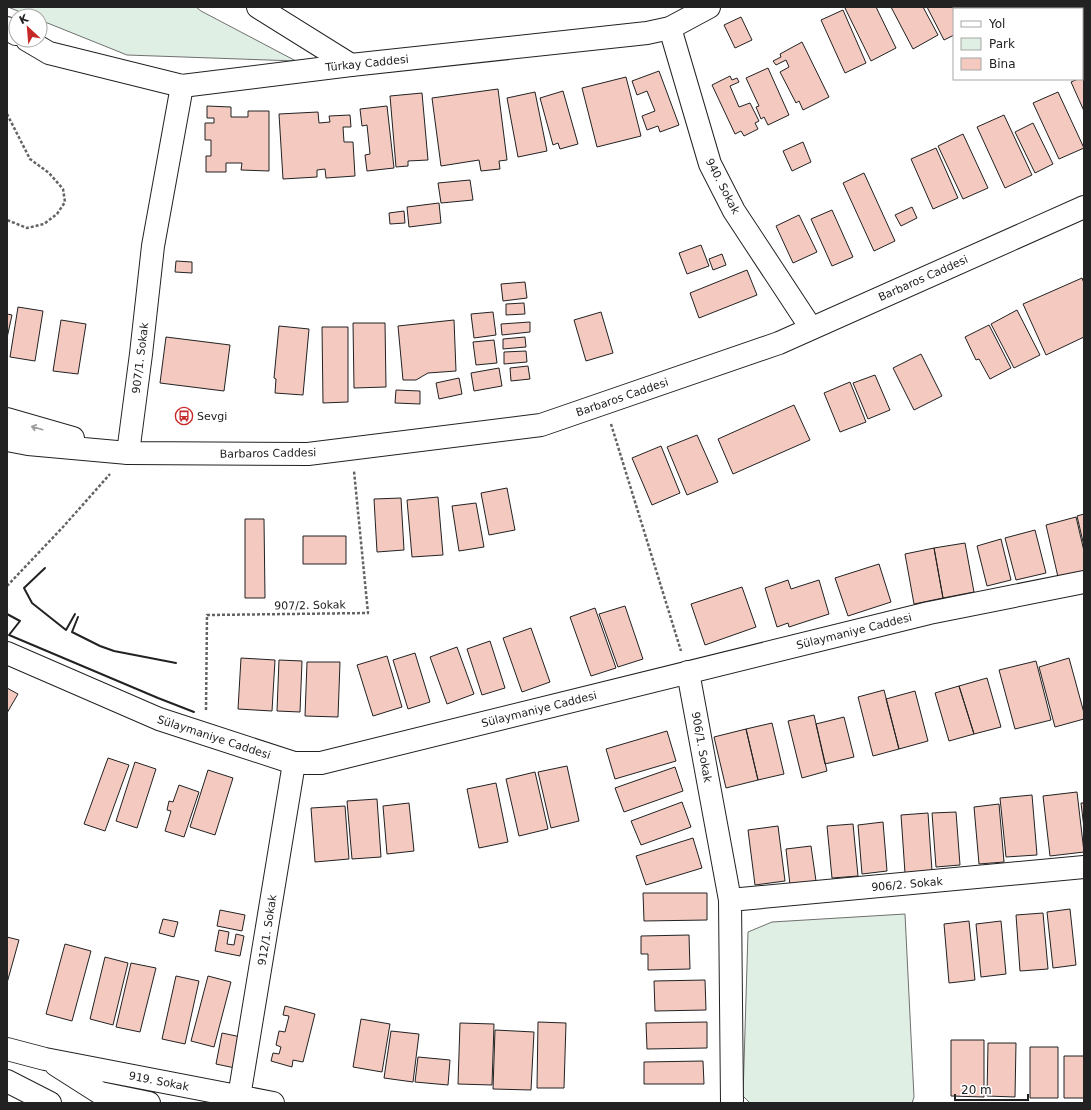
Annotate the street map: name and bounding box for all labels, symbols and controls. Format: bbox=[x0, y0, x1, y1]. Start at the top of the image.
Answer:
north arrow bbox=[8, 8, 48, 48]
legend bbox=[953, 8, 1083, 80]
text: K bbox=[17, 12, 31, 27]
text: Yol bbox=[988, 17, 1005, 31]
text: Park bbox=[989, 37, 1015, 51]
street label: Türkay Caddesi bbox=[324, 53, 409, 74]
text: Bina bbox=[989, 57, 1016, 71]
street label: 940. Sokak bbox=[703, 156, 742, 217]
street label: Barbaros Caddesi bbox=[876, 253, 970, 304]
street label: 907/1. Sokak bbox=[130, 321, 151, 394]
street label: Barbaros Caddesi bbox=[574, 376, 670, 419]
bus stop icon: Sevgi bbox=[174, 406, 194, 426]
place label: Sevgi bbox=[197, 410, 227, 423]
one-way arrow bbox=[30, 424, 43, 431]
street label: Barbaros Caddesi bbox=[220, 446, 316, 461]
street label: 907/2. Sokak bbox=[274, 598, 347, 613]
street label: Sülaymaniye Caddesi bbox=[795, 611, 913, 652]
street label: Sülaymaniye Caddesi bbox=[480, 689, 598, 730]
street label: 906/1. Sokak bbox=[689, 711, 714, 784]
street label: Sülaymaniye Caddesi bbox=[156, 713, 272, 762]
street label: 906/2. Sokak bbox=[871, 875, 944, 894]
street label: 912/1. Sokak bbox=[255, 893, 280, 967]
street label: 919. Sokak bbox=[128, 1069, 191, 1094]
scale bar bbox=[955, 1076, 1028, 1102]
text: 20 m bbox=[961, 1083, 992, 1097]

